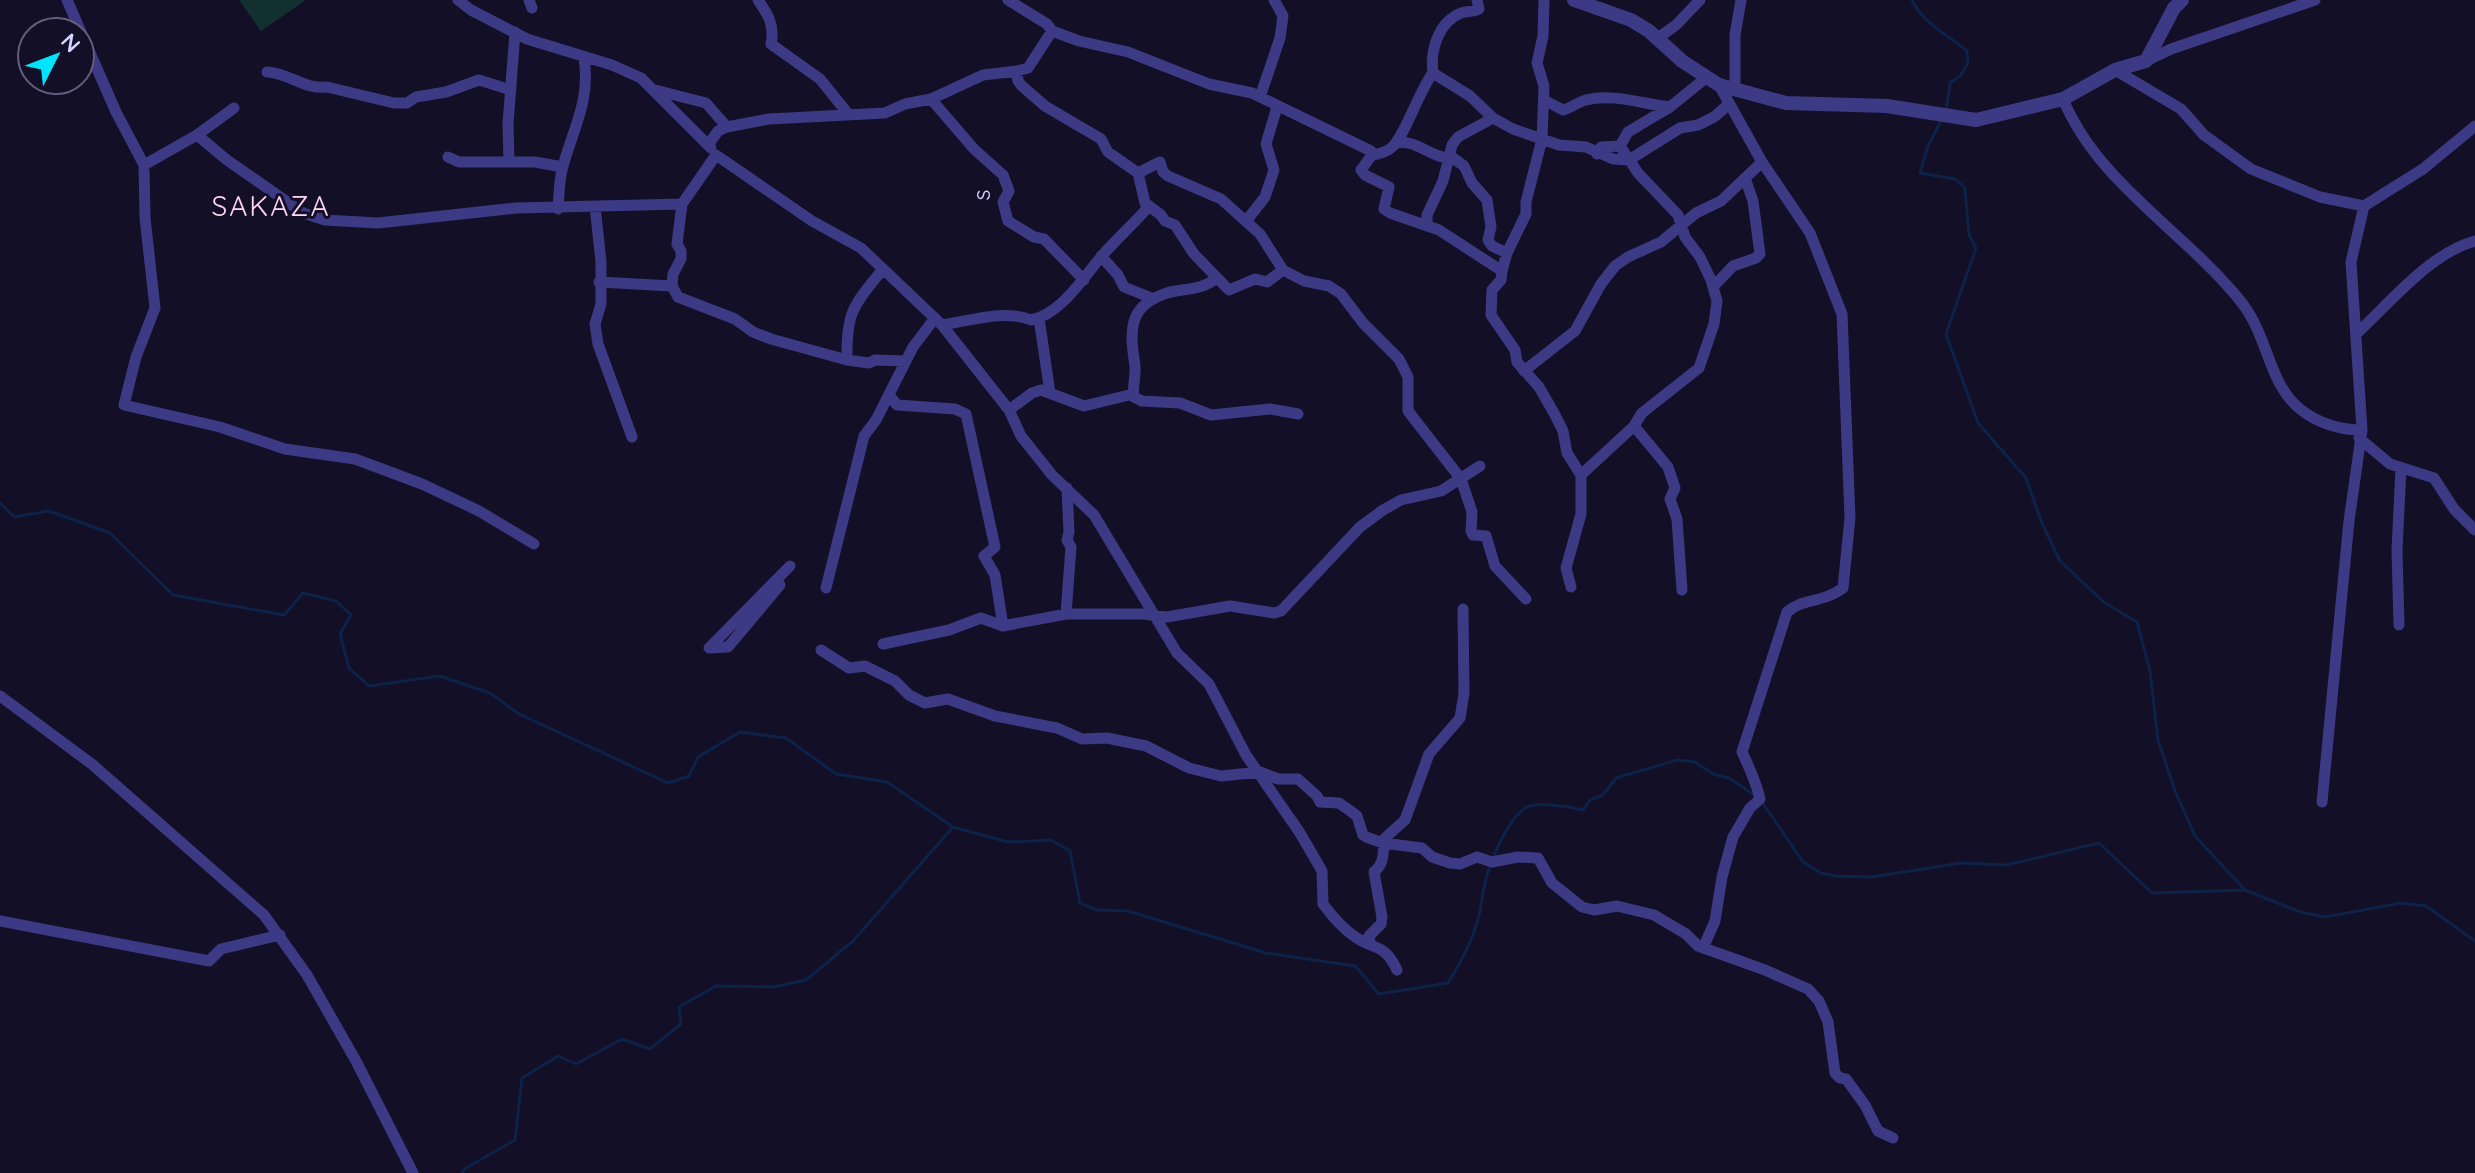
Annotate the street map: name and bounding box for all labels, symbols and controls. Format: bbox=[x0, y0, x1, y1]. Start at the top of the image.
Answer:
north arrow bbox=[16, 16, 96, 96]
text: N bbox=[55, 27, 87, 58]
district label: SAKAZA bbox=[211, 188, 331, 223]
street label: s bbox=[966, 189, 996, 201]

